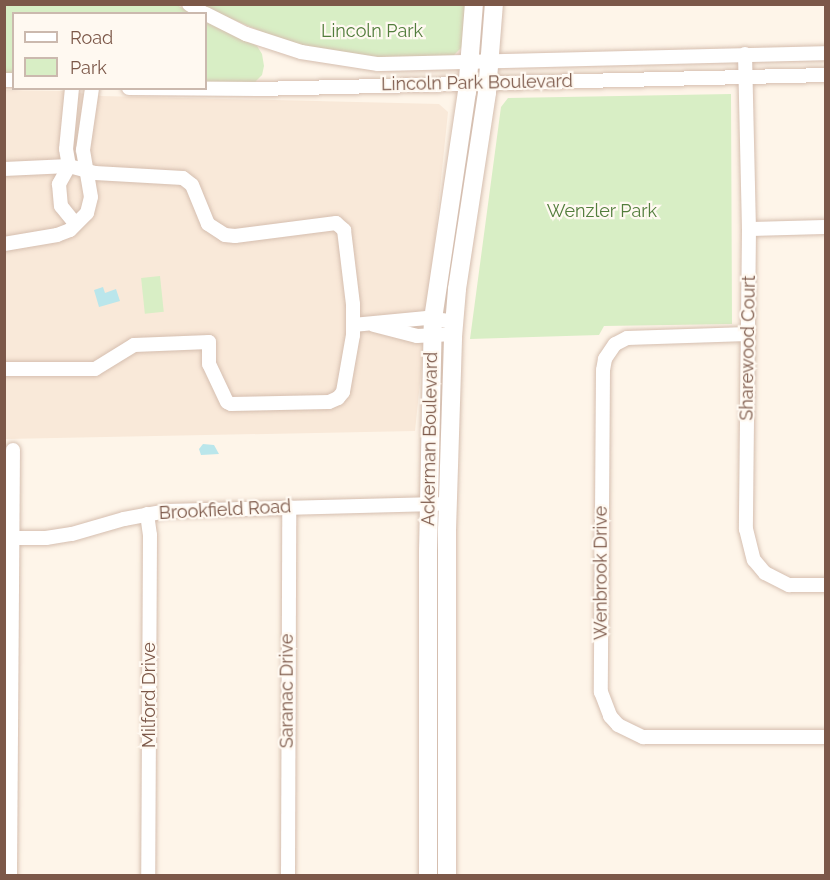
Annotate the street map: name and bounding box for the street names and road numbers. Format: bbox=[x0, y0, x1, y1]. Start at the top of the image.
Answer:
street label: Lincoln Park Boulevard bbox=[381, 71, 573, 95]
street label: Sharewood Court bbox=[736, 275, 760, 421]
street label: Ackerman Boulevard bbox=[418, 352, 442, 526]
street label: Brookfield Road bbox=[158, 496, 292, 524]
street label: Wenbrook Drive bbox=[590, 506, 612, 640]
street label: Saranac Drive bbox=[276, 634, 298, 748]
street label: Milford Drive bbox=[138, 642, 160, 748]

